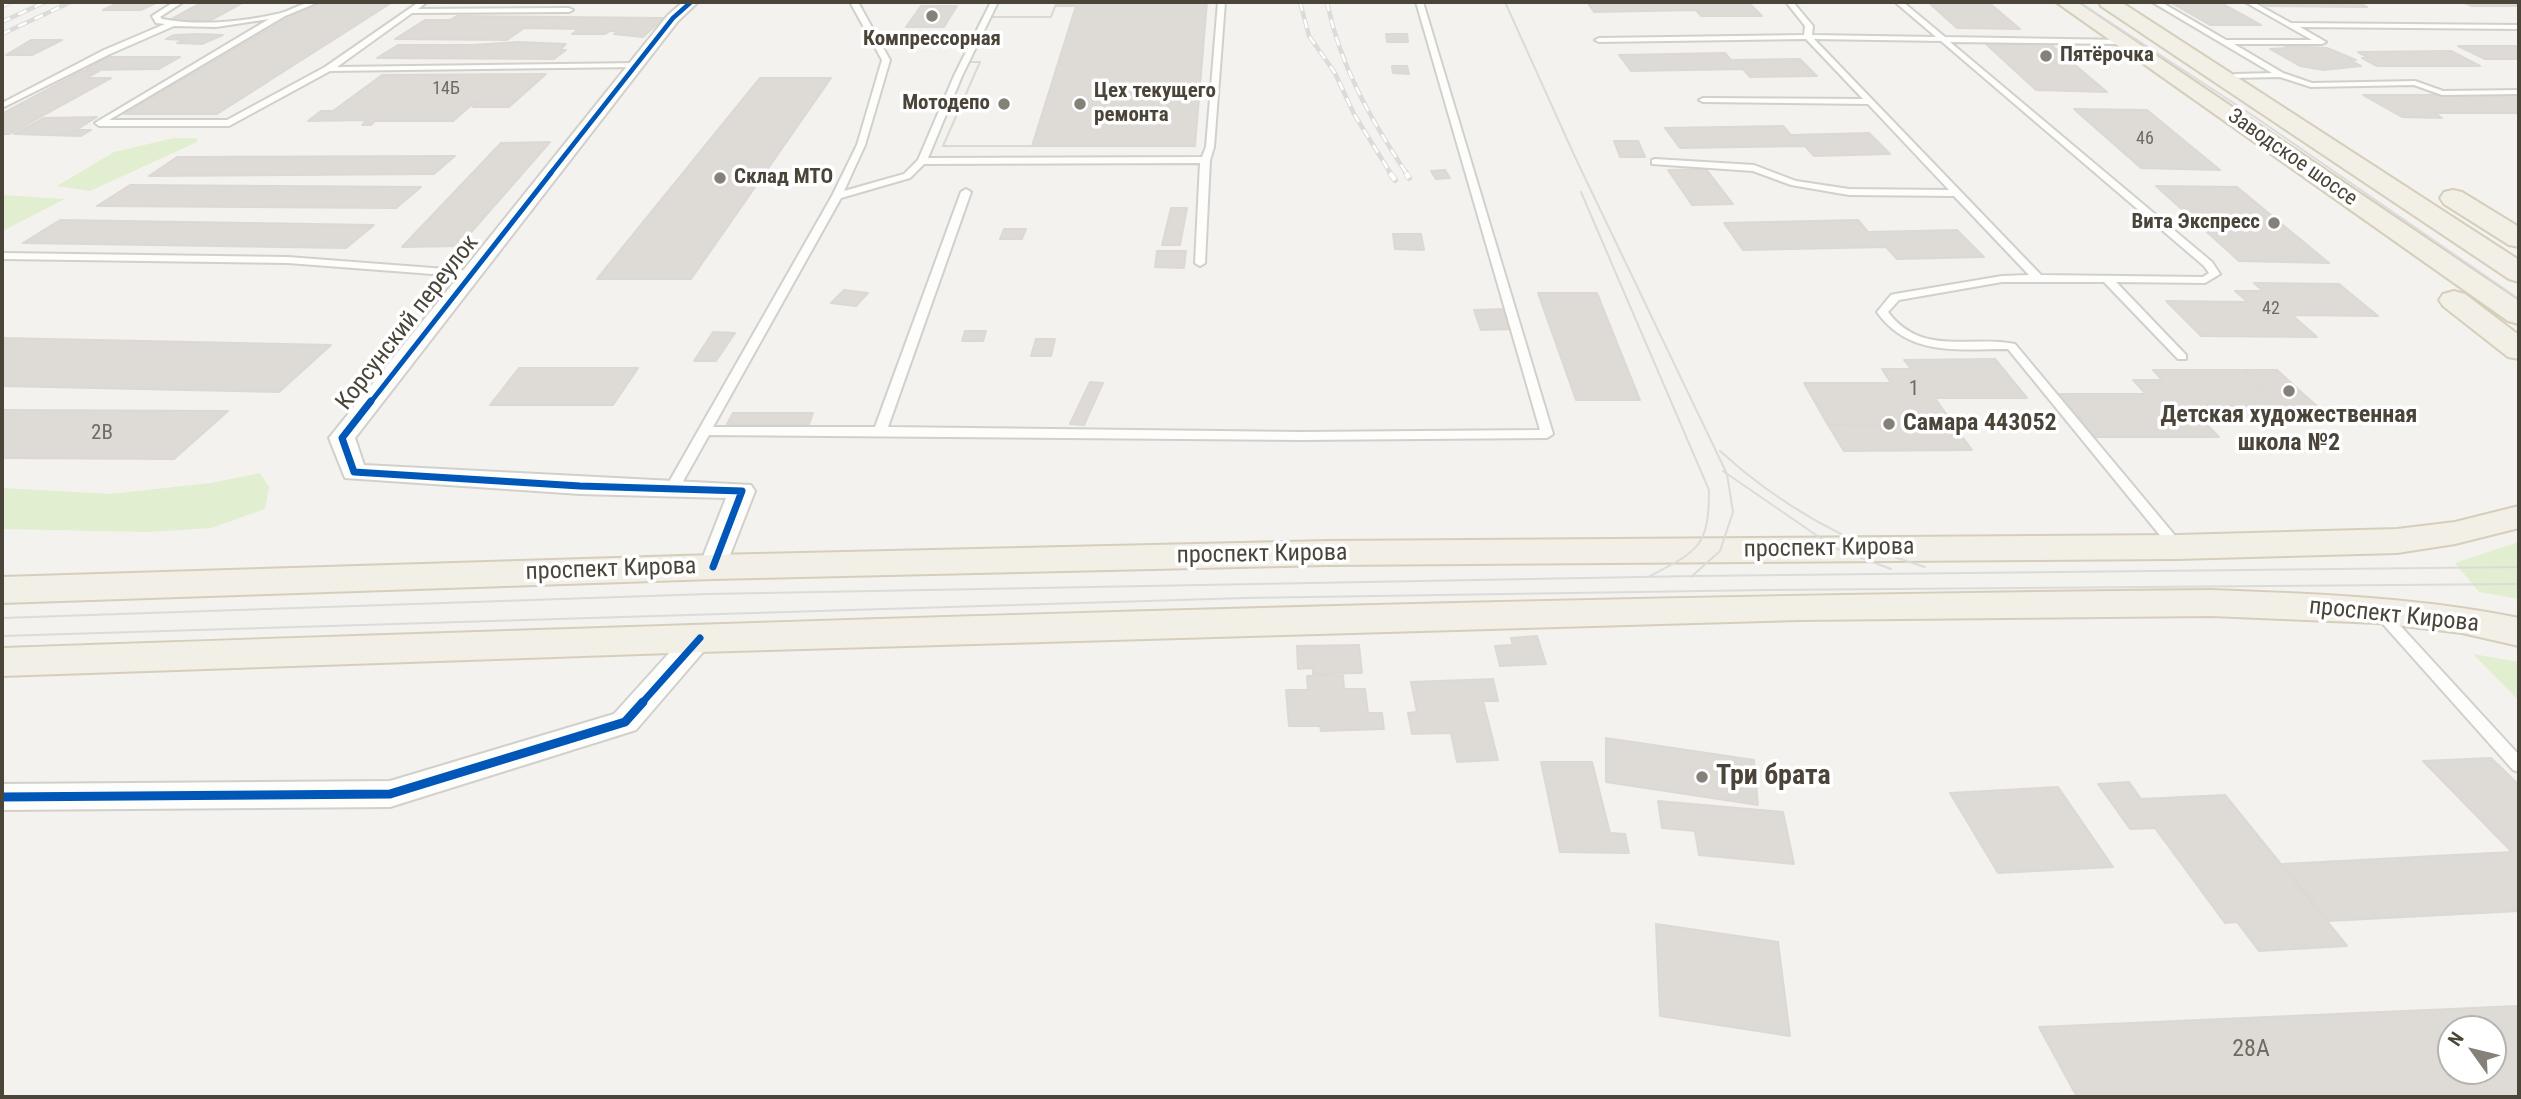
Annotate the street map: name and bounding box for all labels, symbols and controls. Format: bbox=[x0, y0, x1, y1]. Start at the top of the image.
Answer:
marker: Компрессорная bbox=[924, 8, 940, 24]
place label: Компрессорная bbox=[863, 27, 1001, 53]
place label: Пятёрочка bbox=[2060, 43, 2154, 69]
marker: Пятёрочка bbox=[2038, 48, 2054, 64]
house number: 14Б bbox=[432, 78, 460, 100]
place label: Цех текущего ремонта bbox=[1094, 79, 1216, 129]
place label: Мотодепо bbox=[902, 91, 990, 117]
marker: Мотодепо bbox=[996, 96, 1012, 112]
marker: Цех текущего ремонта bbox=[1072, 96, 1088, 112]
street label: Заводское шоссе bbox=[2223, 104, 2361, 212]
house number: 46 bbox=[2136, 128, 2154, 150]
place label: Склад МТО bbox=[734, 165, 833, 191]
marker: Склад МТО bbox=[712, 170, 728, 186]
place label: Вита Экспресс bbox=[2131, 210, 2260, 236]
marker: Вита Экспресс bbox=[2266, 215, 2282, 231]
street label: Корсунский переулок bbox=[331, 230, 485, 416]
house number: 42 bbox=[2262, 298, 2280, 320]
house number: 1 bbox=[1909, 377, 1919, 403]
marker: Детская художественная школа №2 bbox=[2281, 383, 2297, 399]
place label: Детская художественная школа №2 bbox=[2161, 402, 2417, 458]
place label: Самара 443052 bbox=[1903, 410, 2057, 438]
marker: Самара 443052 bbox=[1881, 416, 1897, 432]
house number: 2В bbox=[91, 421, 113, 447]
street label: проспект Кирова bbox=[1743, 533, 1915, 565]
street label: проспект Кирова bbox=[1176, 539, 1348, 571]
street label: проспект Кирова bbox=[525, 553, 697, 587]
street label: проспект Кирова bbox=[2308, 593, 2480, 639]
place label: Три брата bbox=[1716, 760, 1831, 794]
marker: Три брата bbox=[1694, 769, 1710, 785]
north arrow bbox=[2437, 1015, 2507, 1085]
text: N bbox=[2443, 1028, 2469, 1050]
house number: 28А bbox=[2232, 1036, 2270, 1064]

